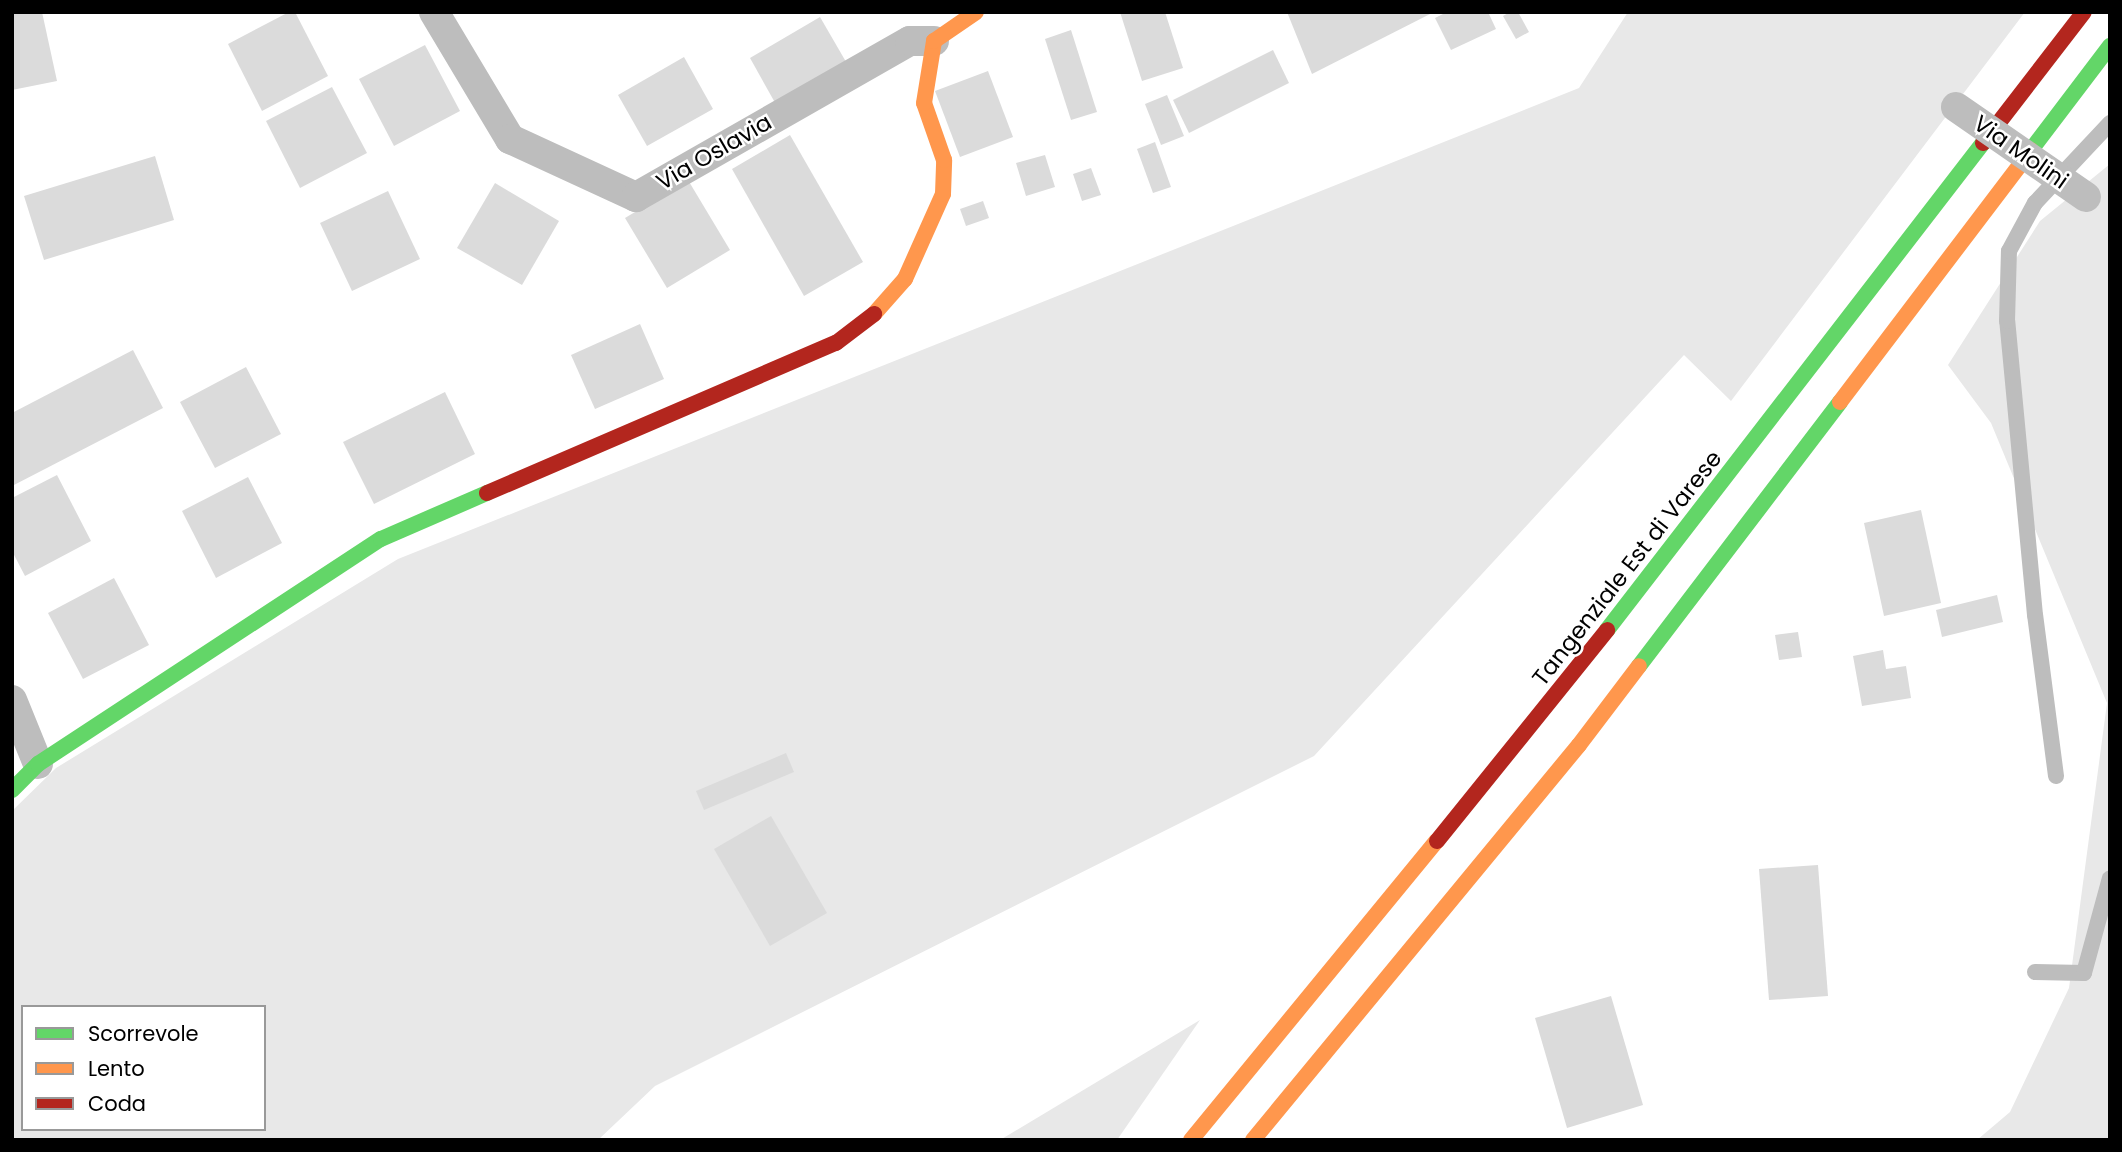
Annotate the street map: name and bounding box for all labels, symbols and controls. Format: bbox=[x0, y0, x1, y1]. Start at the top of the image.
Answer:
street label: Via Oslavia bbox=[652, 108, 776, 196]
street label: Via Molini bbox=[1968, 109, 2074, 195]
street label: Tangenziale Est di Varese bbox=[1527, 445, 1727, 691]
legend bbox=[21, 1005, 266, 1131]
text: Scorrevole bbox=[88, 1019, 199, 1048]
text: Lento bbox=[88, 1054, 145, 1083]
text: Coda bbox=[88, 1089, 146, 1118]

